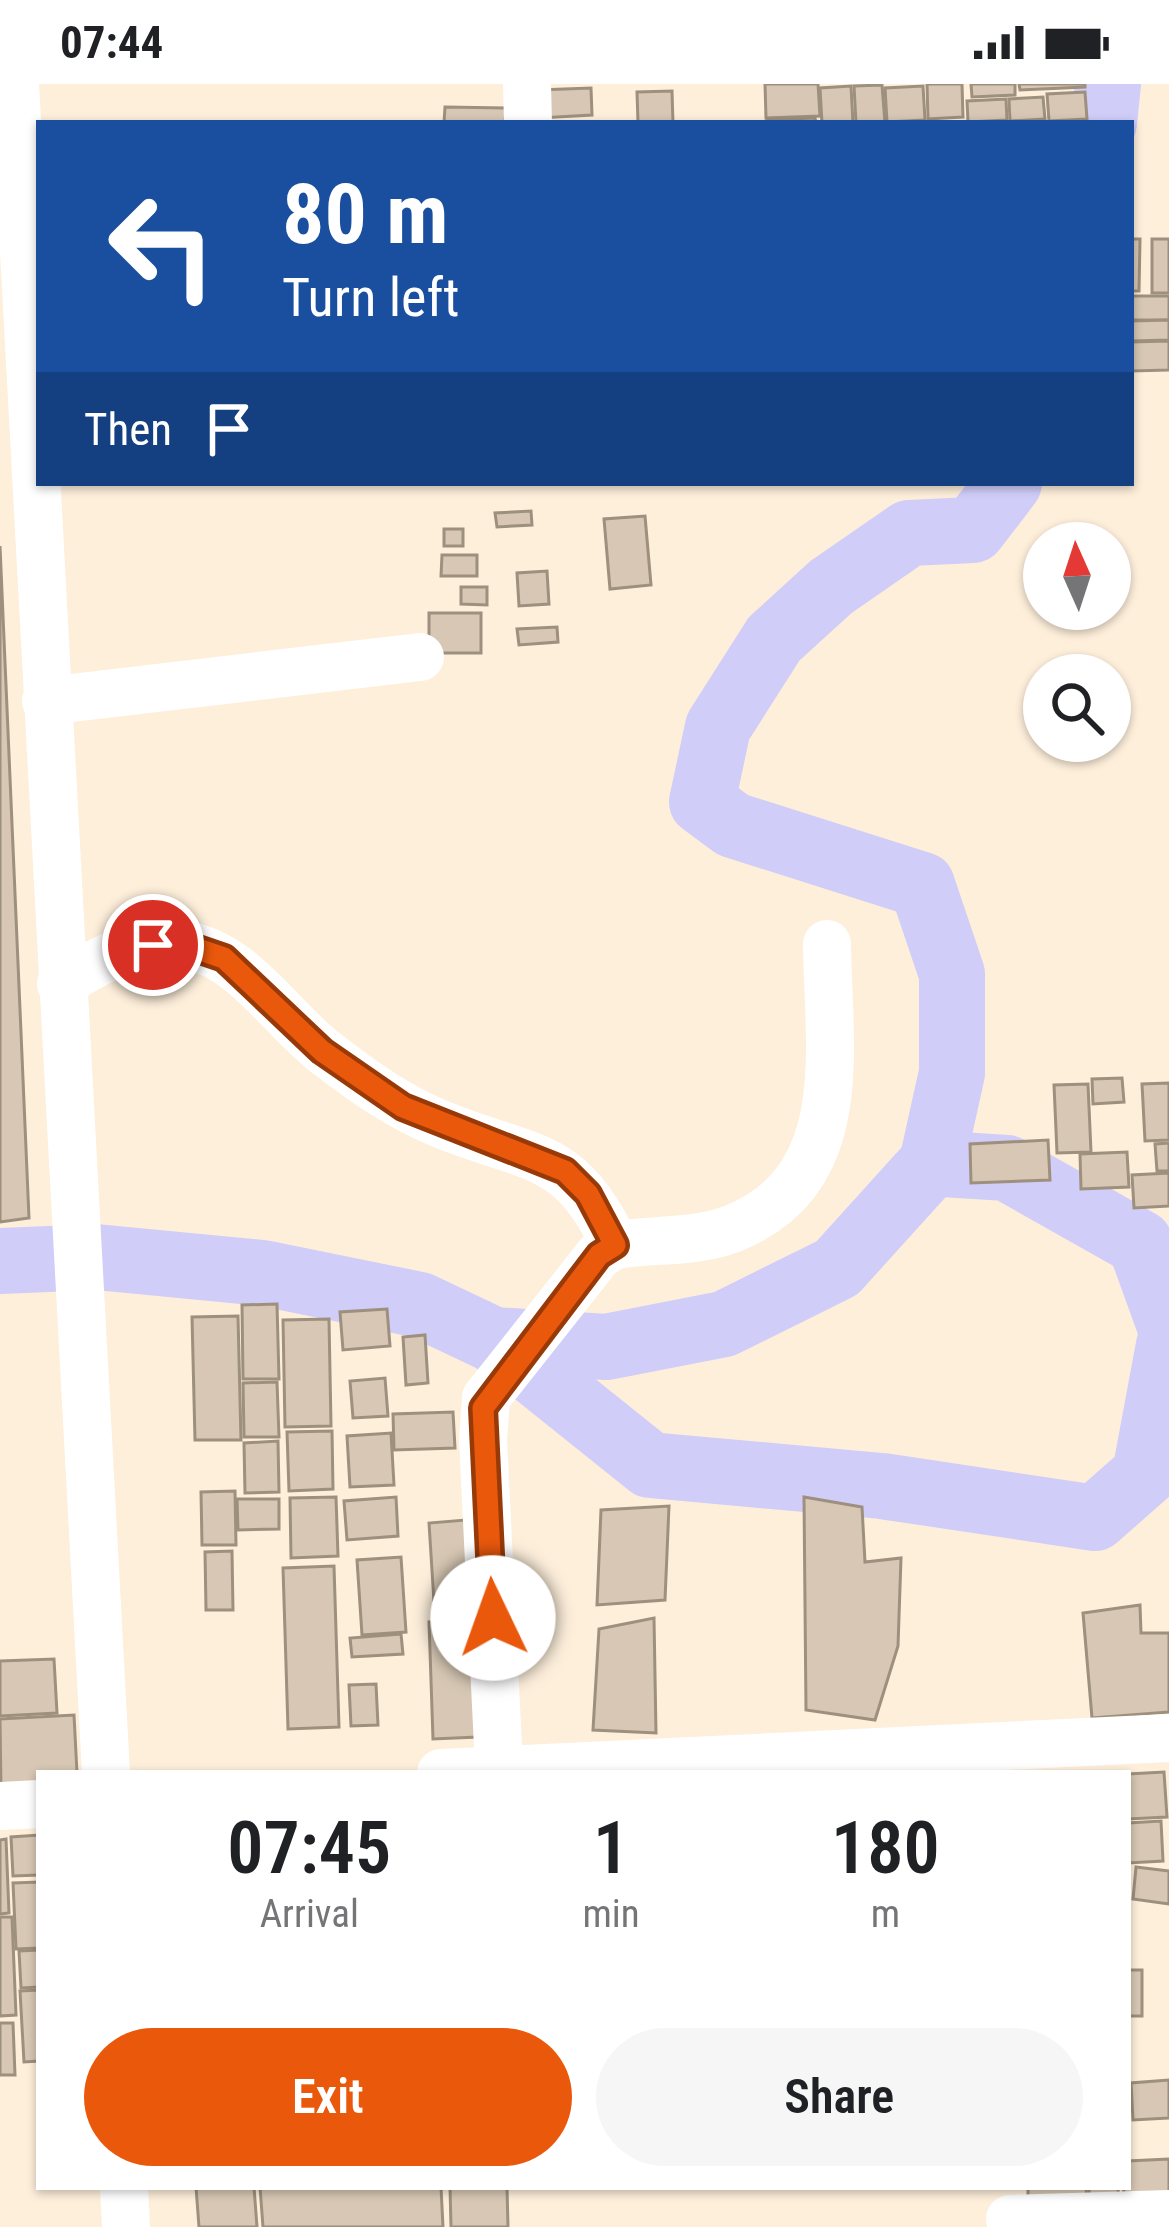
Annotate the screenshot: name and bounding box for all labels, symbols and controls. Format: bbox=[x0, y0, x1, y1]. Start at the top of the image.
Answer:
text: 07:44 bbox=[60, 16, 163, 69]
text: 80 m bbox=[282, 165, 449, 264]
icon: left bbox=[84, 168, 240, 324]
text: Turn left bbox=[282, 266, 459, 329]
icon: arrive bbox=[196, 396, 262, 462]
text: Then bbox=[84, 403, 172, 456]
north arrow bbox=[1023, 522, 1131, 630]
map controls bbox=[1023, 522, 1131, 762]
button: search bbox=[1023, 654, 1131, 762]
pin bbox=[102, 894, 204, 996]
icon: arrive bbox=[120, 912, 186, 978]
position arrow bbox=[430, 1555, 556, 1681]
text: 07:45 bbox=[227, 1806, 391, 1891]
text: 1 bbox=[593, 1806, 629, 1891]
text: 180 bbox=[831, 1806, 940, 1891]
text: Arrival bbox=[260, 1891, 359, 1937]
text: min bbox=[583, 1891, 640, 1937]
text: m bbox=[871, 1891, 900, 1937]
button: Exit bbox=[84, 2028, 572, 2166]
button: Share bbox=[596, 2028, 1083, 2166]

